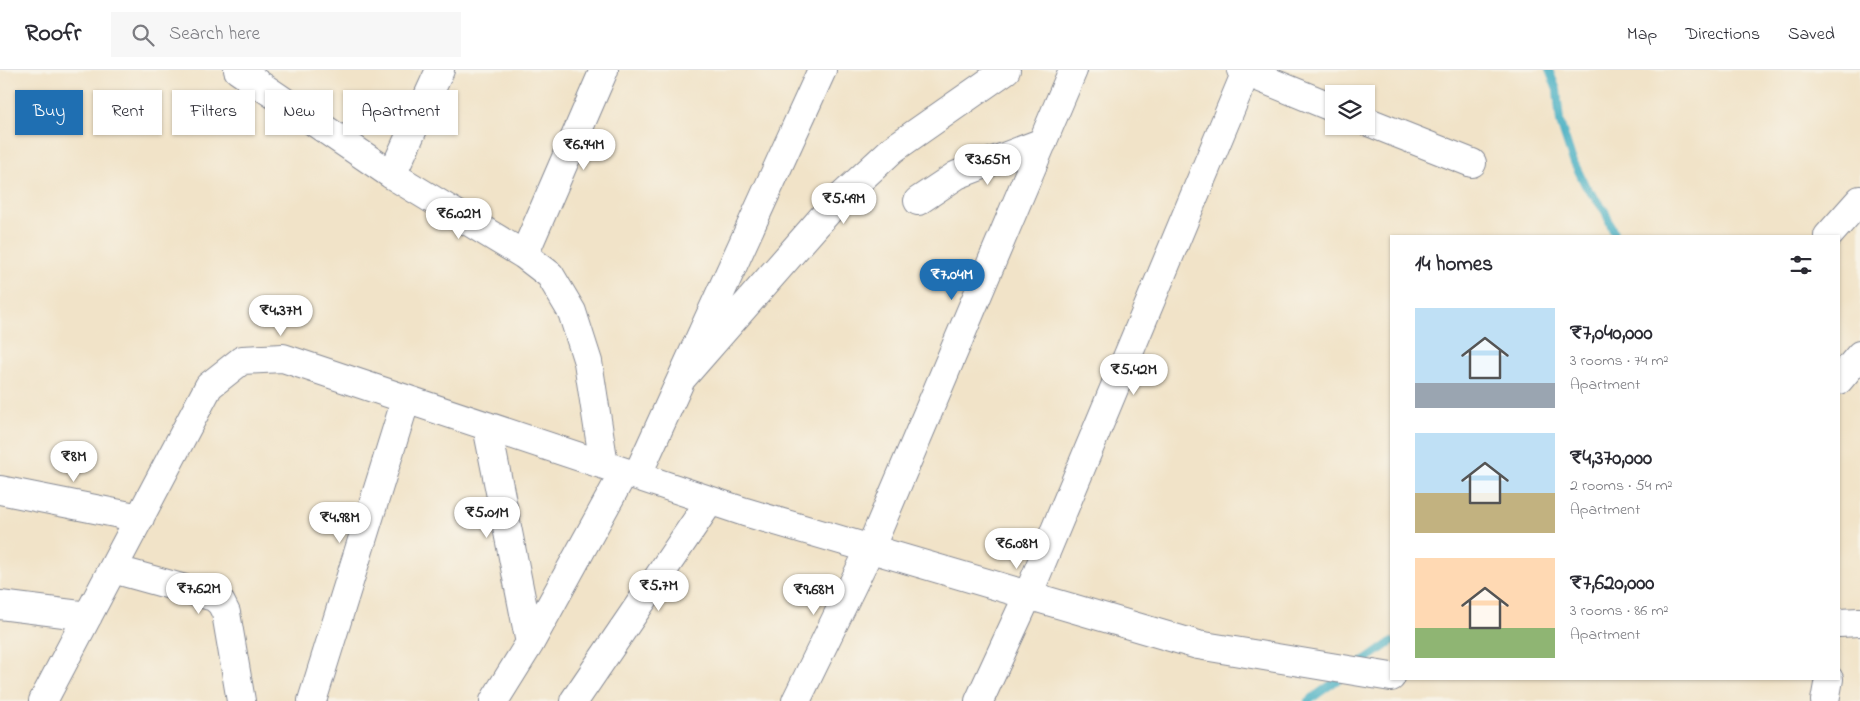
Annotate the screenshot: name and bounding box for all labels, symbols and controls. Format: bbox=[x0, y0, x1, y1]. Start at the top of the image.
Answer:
search box bbox=[111, 12, 461, 57]
text: Roofr bbox=[25, 17, 81, 52]
icon: search bbox=[129, 21, 157, 49]
text: Search here bbox=[169, 21, 260, 48]
text: Map bbox=[1627, 22, 1657, 48]
text: Directions bbox=[1685, 22, 1760, 48]
text: Saved bbox=[1788, 22, 1835, 48]
map controls bbox=[1325, 85, 1375, 135]
button: layers bbox=[1325, 85, 1375, 135]
chip: Buy bbox=[15, 90, 83, 135]
chip: Rent bbox=[93, 90, 162, 135]
chip: Filters bbox=[172, 90, 255, 135]
chip: New bbox=[265, 90, 333, 135]
chip: Apartment bbox=[343, 90, 458, 135]
pin: ₹6.94M bbox=[543, 128, 625, 171]
text: ₹6.94M bbox=[563, 133, 605, 157]
pin: ₹3.65M bbox=[947, 144, 1029, 186]
text: ₹3.65M bbox=[965, 148, 1011, 172]
pin: ₹5.49M bbox=[803, 182, 885, 225]
text: ₹5.49M bbox=[822, 187, 866, 211]
pin: ₹6.02M bbox=[418, 198, 500, 240]
text: ₹6.02M bbox=[437, 202, 481, 226]
text: 14 homes bbox=[1415, 250, 1493, 280]
icon: filters bbox=[1787, 251, 1815, 279]
pin: ₹7.04M bbox=[911, 258, 993, 301]
text: ₹7.04M bbox=[931, 263, 973, 287]
pin: ₹4.37M bbox=[240, 294, 322, 337]
text: ₹4.37M bbox=[260, 299, 302, 323]
text: ₹7,040,000 bbox=[1570, 319, 1653, 349]
icon: home bbox=[1455, 328, 1515, 388]
text: 3 rooms · 74 m² bbox=[1570, 349, 1669, 373]
pin: ₹5.42M bbox=[1093, 354, 1175, 396]
text: ₹5.42M bbox=[1111, 358, 1157, 382]
text: Apartment bbox=[1570, 373, 1640, 397]
pin: ₹8M bbox=[50, 440, 98, 483]
text: ₹4,370,000 bbox=[1570, 444, 1652, 474]
text: ₹8M bbox=[61, 445, 87, 469]
icon: home bbox=[1455, 453, 1515, 513]
text: 2 rooms · 54 m² bbox=[1570, 474, 1672, 498]
pin: ₹5.01M bbox=[446, 496, 528, 539]
text: Apartment bbox=[1570, 498, 1640, 522]
text: ₹5.01M bbox=[465, 501, 509, 525]
pin: ₹4.98M bbox=[299, 502, 381, 544]
text: ₹4.98M bbox=[320, 506, 360, 530]
pin: ₹6.08M bbox=[976, 528, 1058, 570]
text: ₹6.08M bbox=[996, 532, 1038, 556]
text: ₹7,620,000 bbox=[1570, 569, 1654, 599]
pin: ₹5.7M bbox=[624, 570, 694, 612]
pin: ₹7.62M bbox=[158, 572, 240, 615]
text: ₹5.7M bbox=[640, 574, 678, 598]
pin: ₹9.68M bbox=[773, 574, 855, 616]
text: ₹7.62M bbox=[177, 577, 221, 601]
text: ₹9.68M bbox=[794, 578, 834, 602]
icon: home bbox=[1455, 578, 1515, 638]
text: 3 rooms · 86 m² bbox=[1570, 599, 1668, 623]
text: Apartment bbox=[1570, 623, 1640, 647]

